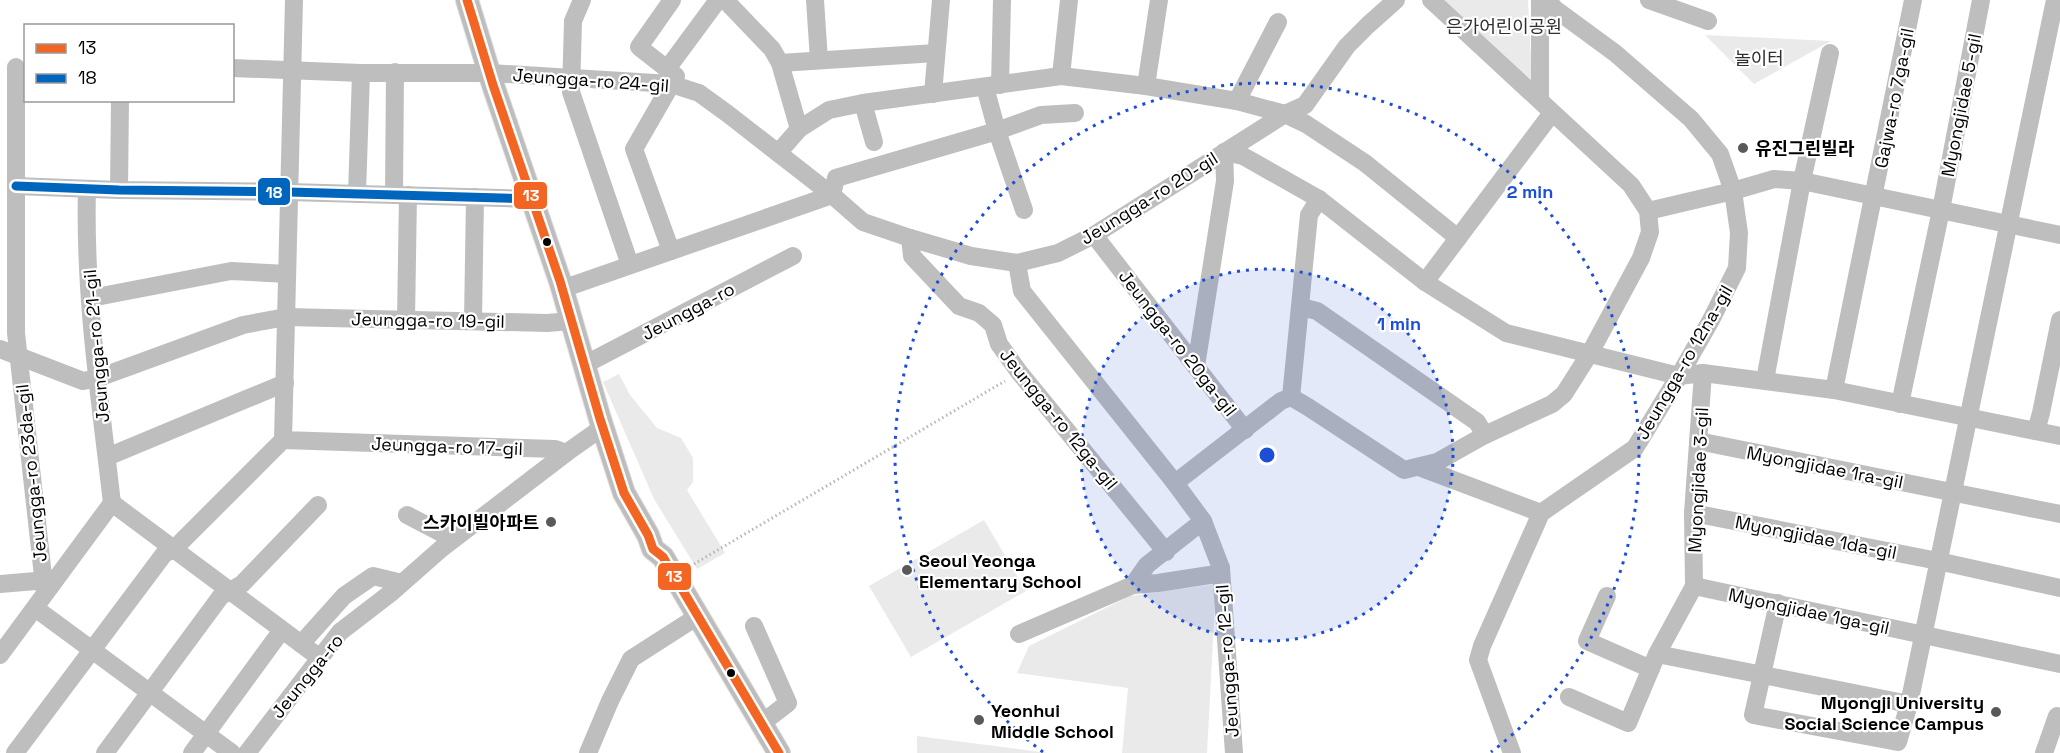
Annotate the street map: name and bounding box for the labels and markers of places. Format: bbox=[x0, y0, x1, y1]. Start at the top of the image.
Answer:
place label: 유진그린빌라 bbox=[1755, 137, 1855, 160]
marker: 유진그린빌라 bbox=[1736, 141, 1750, 155]
unlabelled marker bbox=[541, 236, 553, 248]
centre of rings bbox=[1257, 445, 1277, 465]
place label: 스카이빌아파트 bbox=[423, 511, 539, 534]
marker: 스카이빌아파트 bbox=[544, 515, 558, 529]
place label: Seoul Yeonga Elementary School bbox=[919, 549, 1082, 593]
marker: Seoul Yeonga Elementary School bbox=[900, 563, 914, 577]
unlabelled marker bbox=[725, 667, 737, 679]
place label: Myongji University Social Science Campus bbox=[1784, 691, 1984, 735]
place label: Yeonhui Middle School bbox=[991, 699, 1114, 743]
marker: Myongji University Social Science Campus bbox=[1989, 705, 2003, 719]
marker: Yeonhui Middle School bbox=[972, 713, 986, 727]

